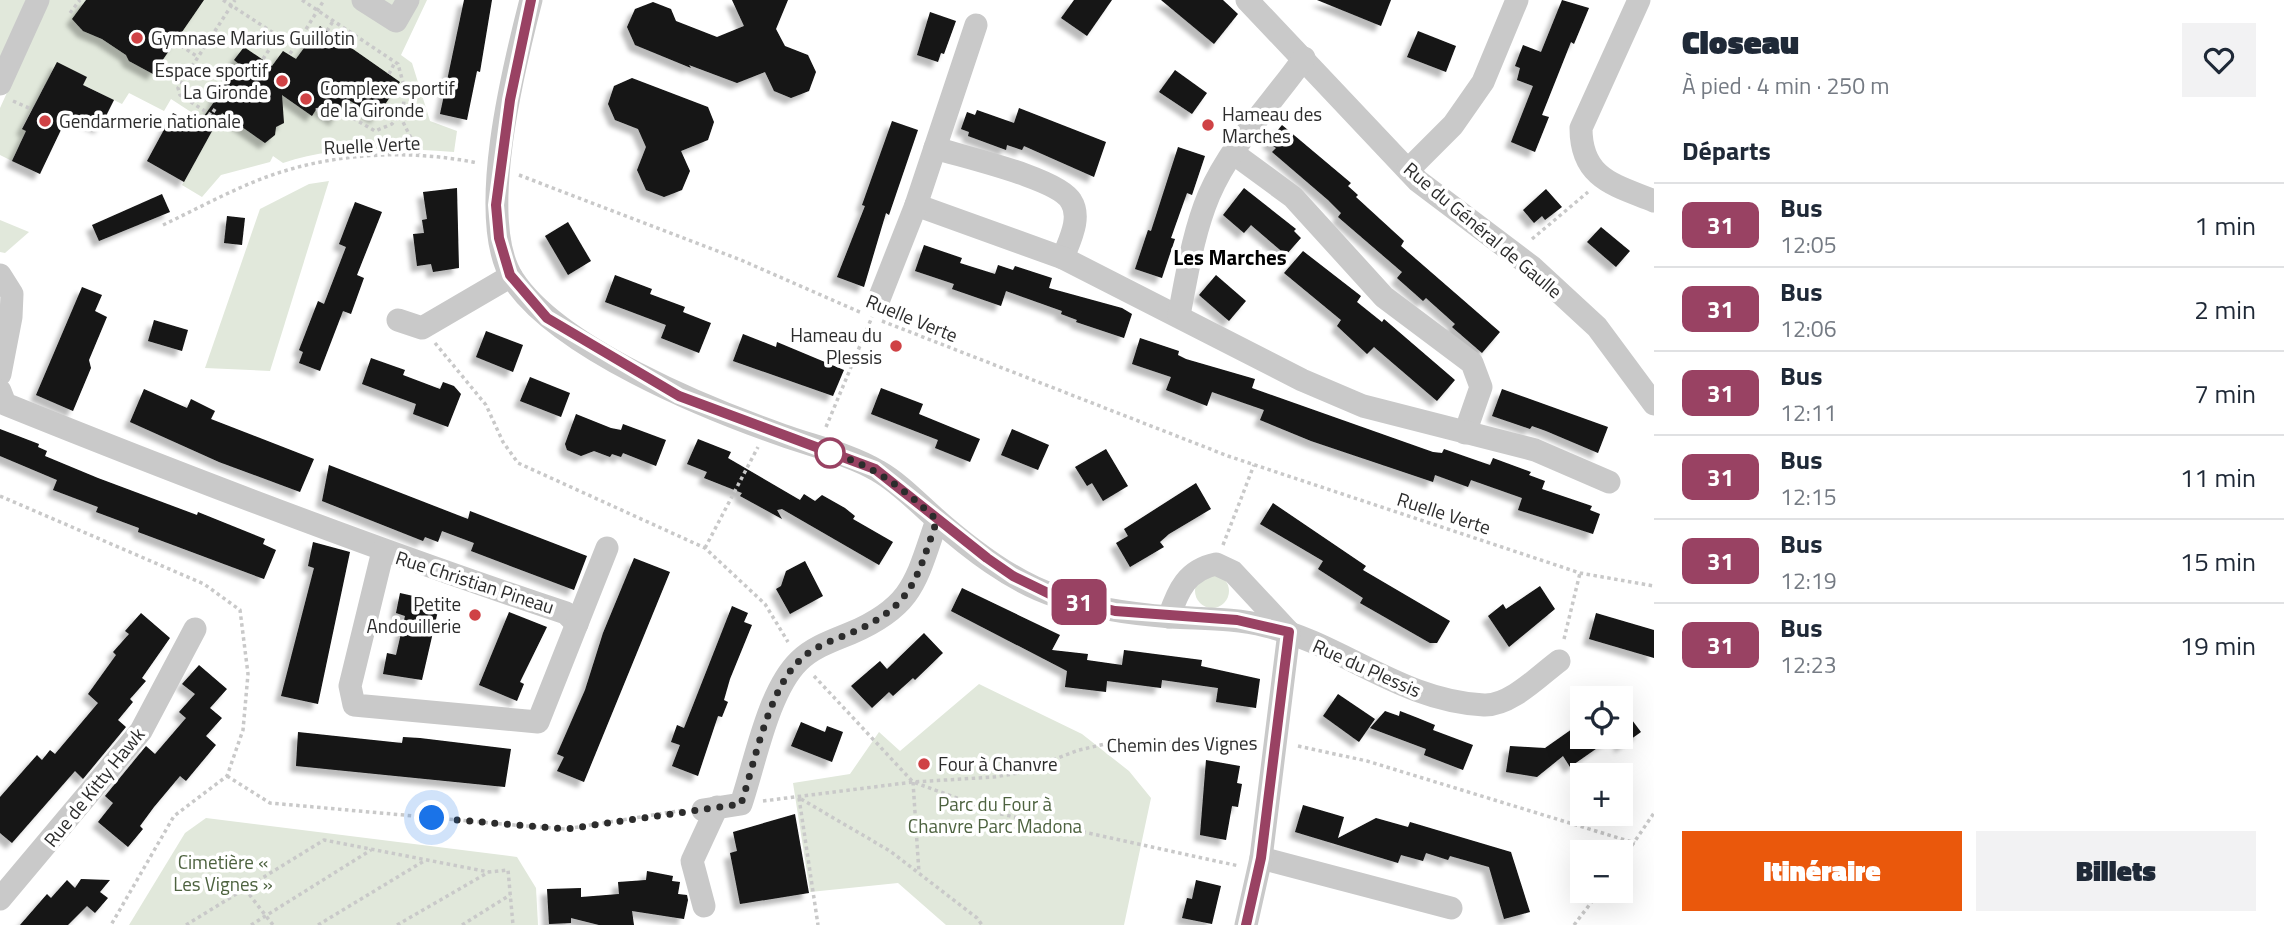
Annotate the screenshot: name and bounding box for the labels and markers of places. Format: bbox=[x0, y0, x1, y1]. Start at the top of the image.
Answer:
place label: Gymnase Marius Guillotin bbox=[151, 23, 355, 52]
marker: Gymnase Marius Guillotin bbox=[129, 30, 145, 46]
place label: Espace sportif La Gironde bbox=[155, 55, 269, 106]
marker: Espace sportif La Gironde bbox=[274, 73, 290, 89]
place label: Complexe sportif de la Gironde bbox=[320, 73, 455, 124]
marker: Complexe sportif de la Gironde bbox=[298, 91, 314, 107]
place label: Hameau des Marches bbox=[1222, 99, 1322, 150]
place label: Gendarmerie nationale bbox=[59, 106, 241, 135]
marker: Gendarmerie nationale bbox=[37, 113, 53, 129]
marker: Hameau des Marches bbox=[1200, 117, 1216, 133]
place label: Hameau du Plessis bbox=[790, 320, 882, 371]
marker: Hameau du Plessis bbox=[888, 338, 904, 354]
unlabelled marker bbox=[815, 438, 845, 468]
place label: Petite Andouillerie bbox=[366, 589, 461, 640]
marker: Petite Andouillerie bbox=[467, 607, 483, 623]
place label: Four à Chanvre bbox=[938, 749, 1058, 778]
marker: Four à Chanvre bbox=[916, 756, 932, 772]

